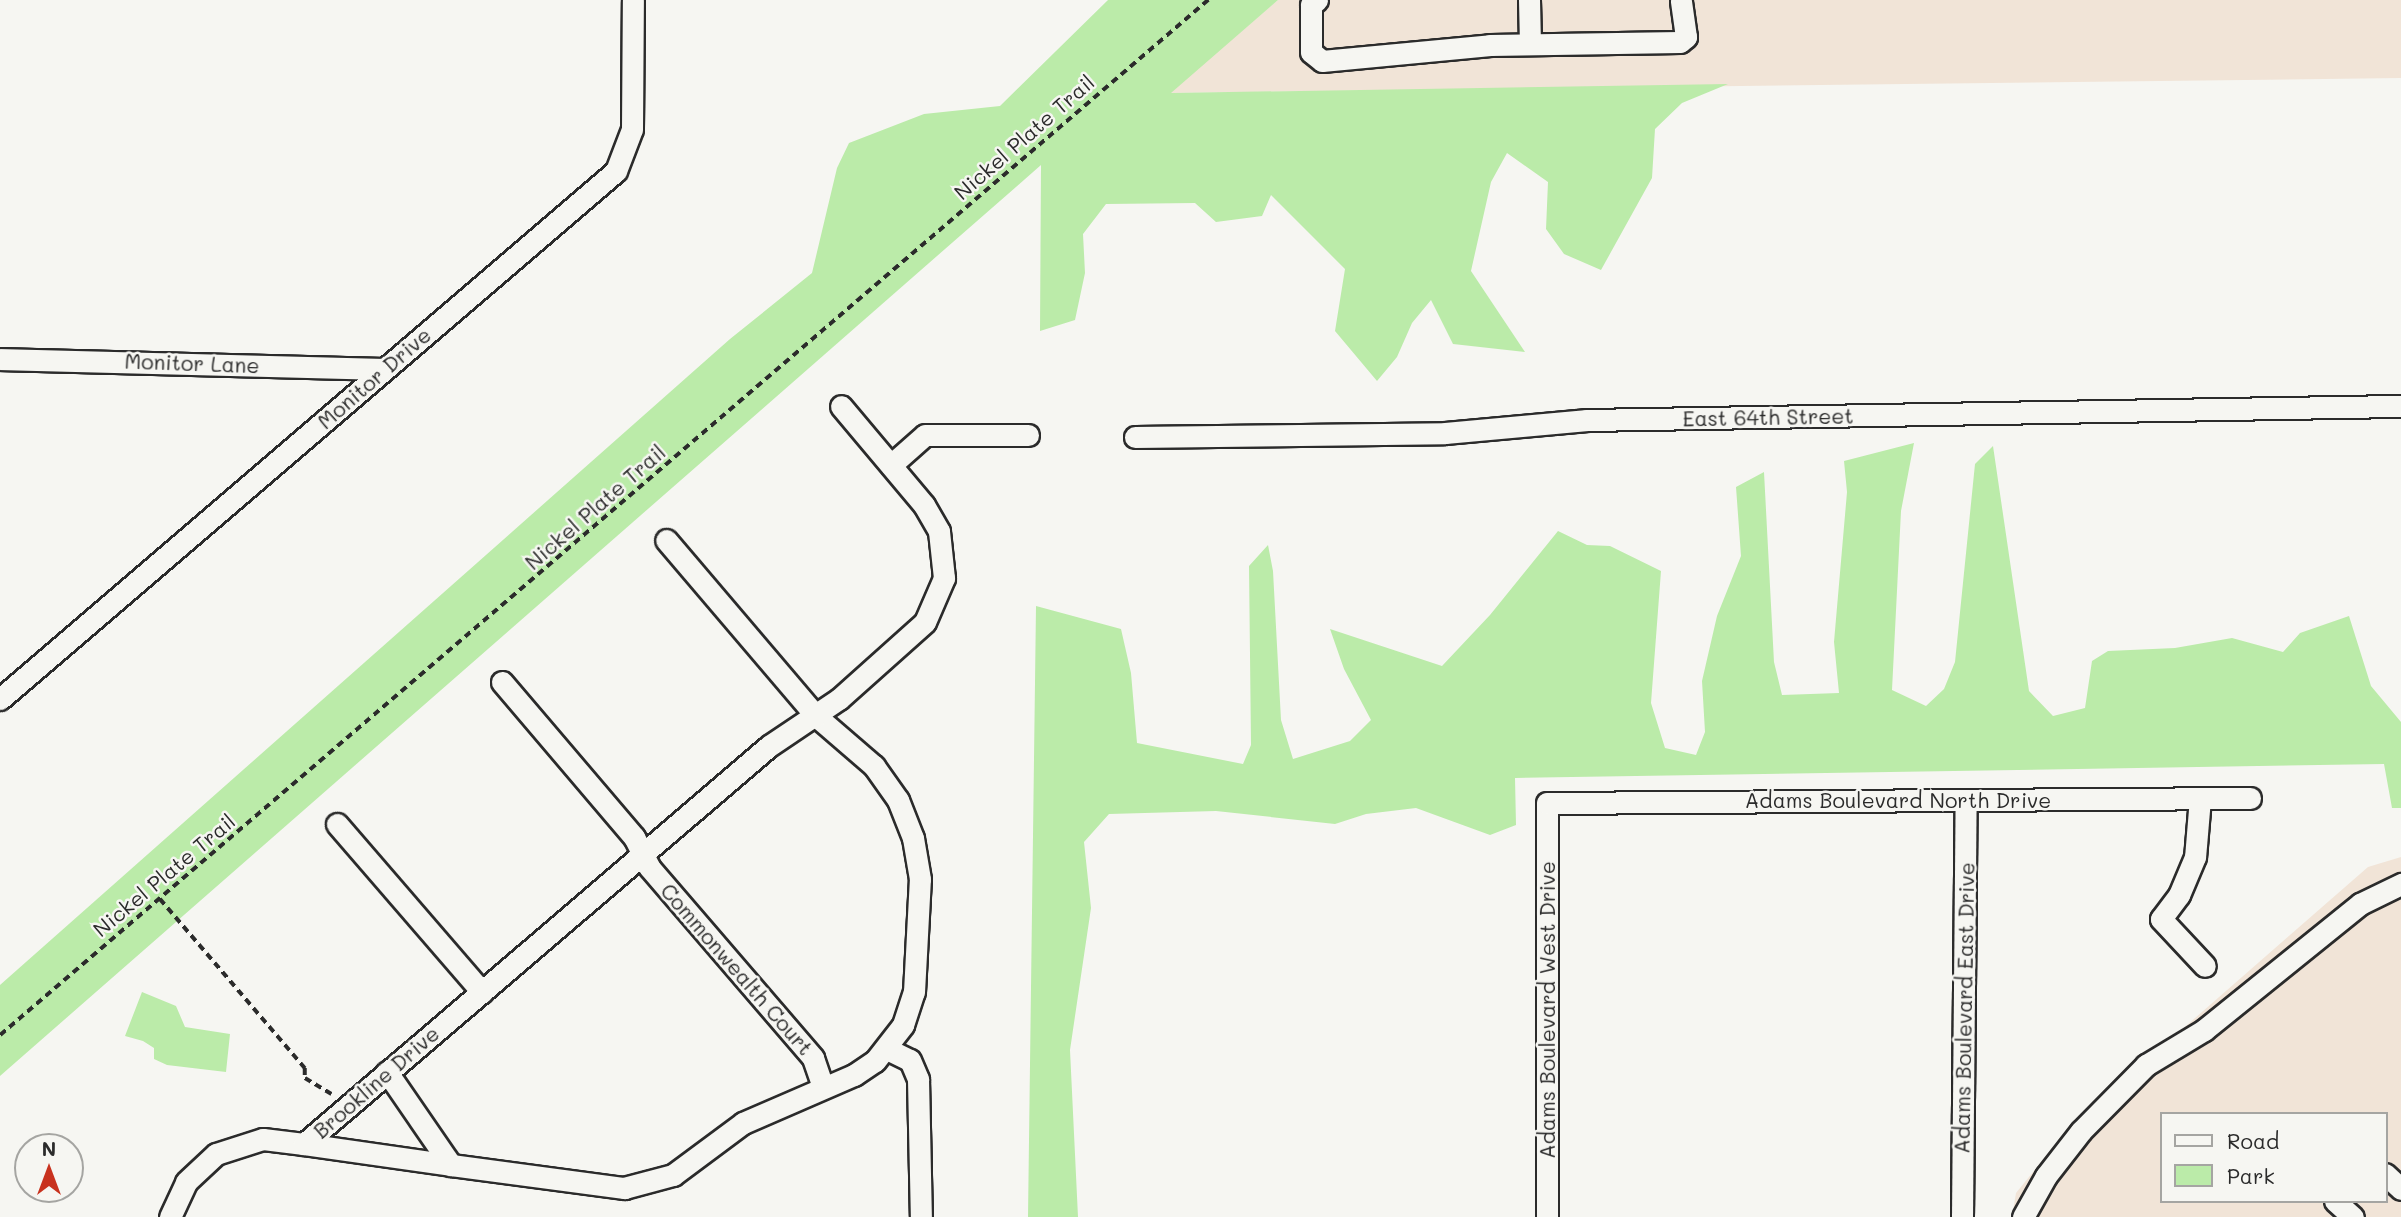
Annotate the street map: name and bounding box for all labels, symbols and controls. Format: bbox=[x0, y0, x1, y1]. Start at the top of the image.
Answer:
street label: Nickel Plate Trail bbox=[949, 69, 1099, 205]
street label: Monitor Drive bbox=[312, 322, 436, 434]
street label: Monitor Lane bbox=[124, 348, 260, 378]
street label: East 64th Street bbox=[1682, 403, 1854, 431]
street label: Nickel Plate Trail bbox=[520, 439, 670, 575]
street label: Adams Boulevard North Drive bbox=[1745, 787, 2051, 813]
street label: Nickel Plate Trail bbox=[88, 808, 240, 942]
street label: Adams Boulevard West Drive bbox=[1534, 861, 1560, 1159]
street label: Adams Boulevard East Drive bbox=[1949, 862, 1979, 1154]
street label: Commonwealth Court bbox=[656, 878, 818, 1060]
street label: Brookline Drive bbox=[308, 1021, 444, 1143]
legend bbox=[2160, 1112, 2387, 1203]
text: Road bbox=[2227, 1127, 2279, 1154]
north arrow bbox=[14, 1133, 84, 1203]
text: N bbox=[42, 1136, 56, 1161]
text: Park bbox=[2227, 1162, 2275, 1189]

